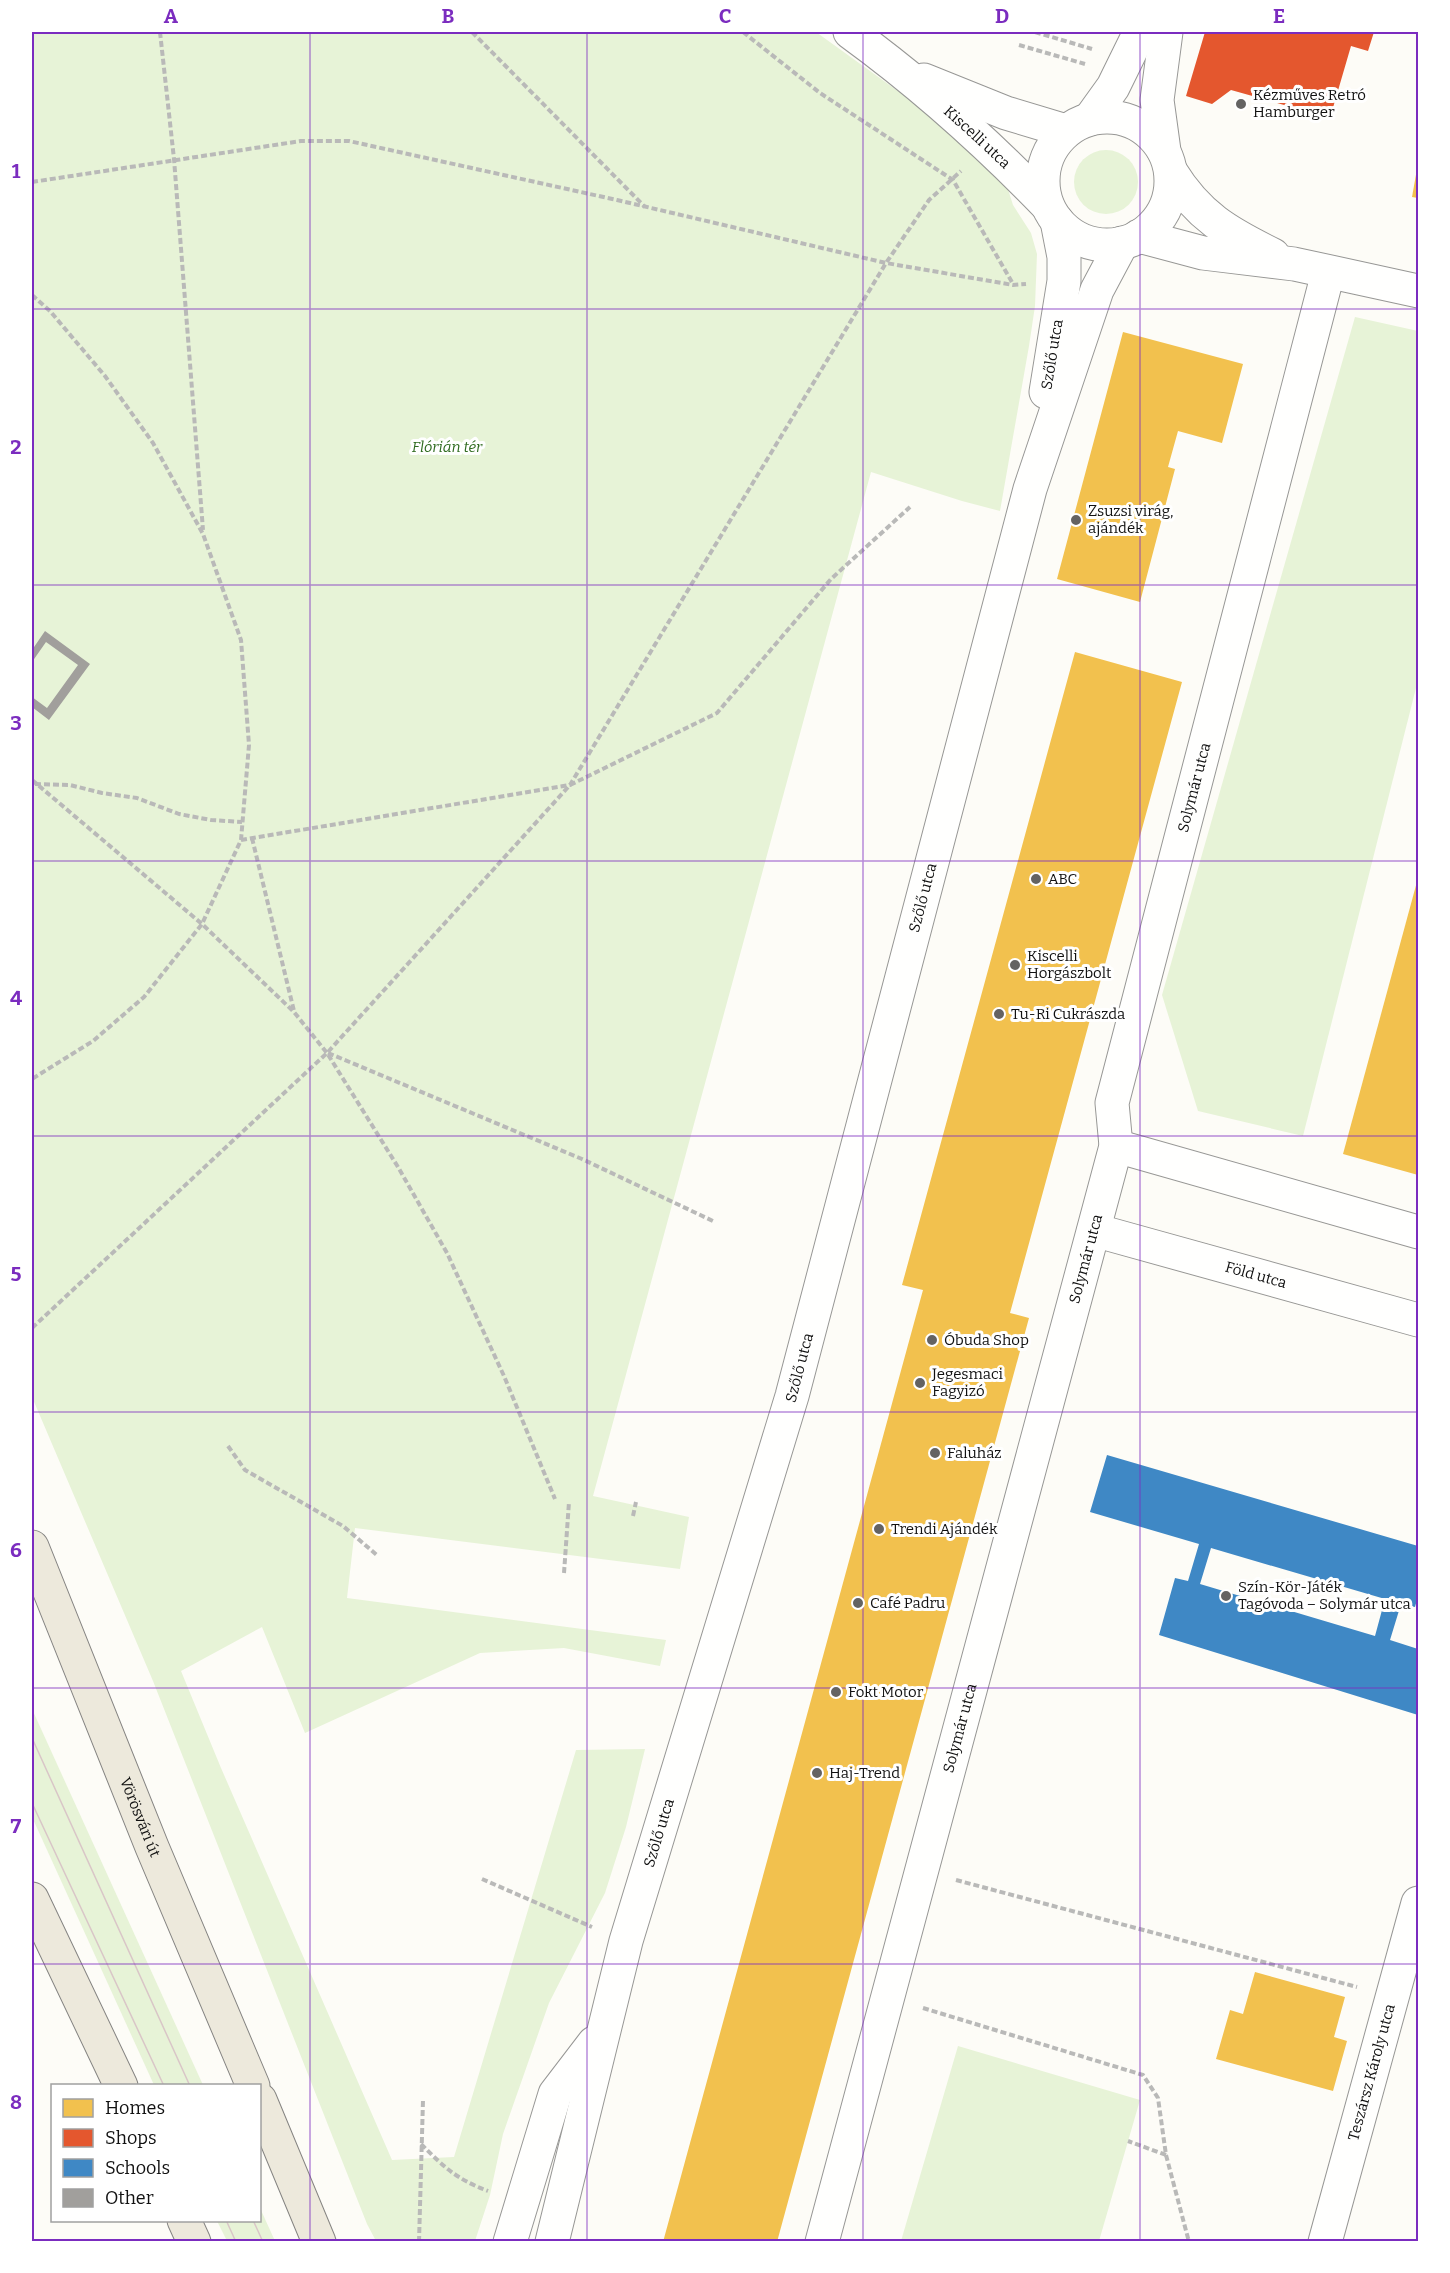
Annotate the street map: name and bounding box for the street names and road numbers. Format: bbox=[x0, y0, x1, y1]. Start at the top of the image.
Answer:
street label: Kiscelli utca bbox=[940, 102, 1014, 172]
street label: Szőlő utca bbox=[1038, 318, 1067, 391]
street label: Solymár utca bbox=[1174, 741, 1214, 834]
street label: Szőlő utca bbox=[905, 861, 941, 934]
street label: Solymár utca bbox=[1065, 1212, 1106, 1305]
street label: Föld utca bbox=[1223, 1258, 1289, 1292]
street label: Szőlő utca bbox=[782, 1331, 817, 1405]
street label: Solymár utca bbox=[939, 1682, 980, 1775]
street label: Vörösvári út bbox=[116, 1775, 164, 1860]
street label: Szőlő utca bbox=[640, 1796, 678, 1869]
street label: Teszársz Károly utca bbox=[1344, 2002, 1399, 2143]

